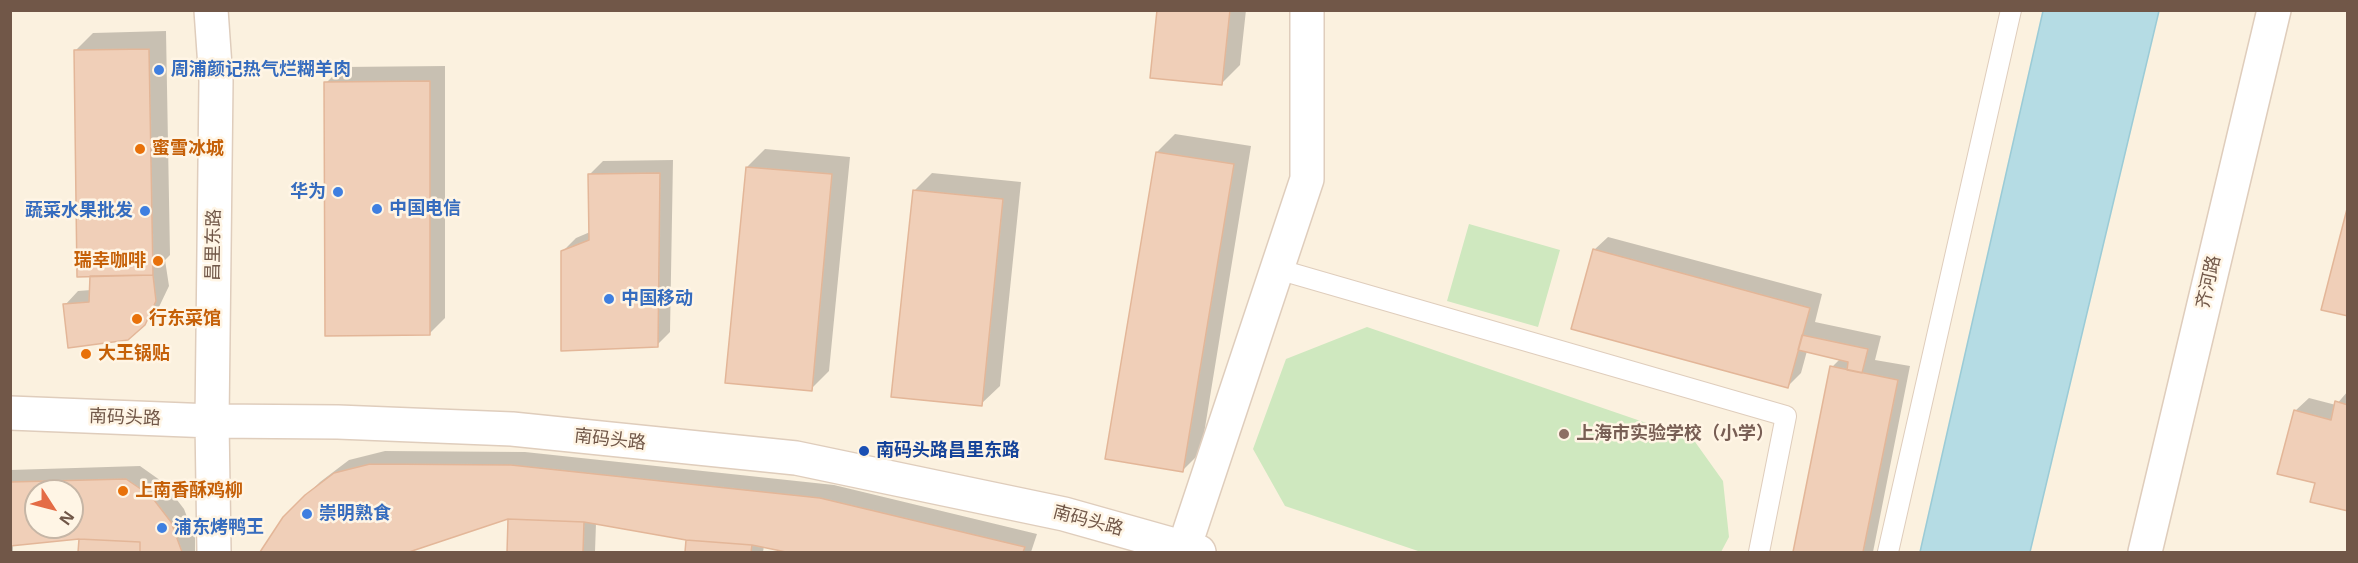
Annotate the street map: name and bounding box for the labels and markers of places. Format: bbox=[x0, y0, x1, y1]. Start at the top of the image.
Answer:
place label: 周浦颜记热气烂糊羊肉 bbox=[171, 59, 351, 81]
marker: 周浦颜记热气烂糊羊肉 bbox=[152, 63, 166, 77]
place label: 蜜雪冰城 bbox=[152, 138, 224, 160]
marker: 蜜雪冰城 bbox=[133, 142, 147, 156]
place label: 华为 bbox=[290, 181, 326, 203]
marker: 华为 bbox=[331, 185, 345, 199]
place label: 中国电信 bbox=[389, 198, 461, 220]
place label: 蔬菜水果批发 bbox=[25, 200, 133, 222]
marker: 中国电信 bbox=[370, 202, 384, 216]
marker: 蔬菜水果批发 bbox=[138, 204, 152, 218]
place label: 瑞幸咖啡 bbox=[74, 250, 146, 272]
marker: 瑞幸咖啡 bbox=[151, 254, 165, 268]
place label: 中国移动 bbox=[621, 288, 693, 310]
marker: 中国移动 bbox=[602, 292, 616, 306]
place label: 行东菜馆 bbox=[149, 308, 221, 330]
marker: 行东菜馆 bbox=[130, 312, 144, 326]
place label: 大王锅贴 bbox=[98, 343, 170, 365]
marker: 大王锅贴 bbox=[79, 347, 93, 361]
place label: 上海市实验学校（小学） bbox=[1576, 423, 1774, 445]
marker: 上海市实验学校（小学） bbox=[1557, 427, 1571, 441]
place label: 南码头路昌里东路 bbox=[876, 440, 1020, 462]
marker: 南码头路昌里东路 bbox=[857, 444, 871, 458]
place label: 上南香酥鸡柳 bbox=[135, 480, 243, 502]
marker: 上南香酥鸡柳 bbox=[116, 484, 130, 498]
place label: 崇明熟食 bbox=[319, 503, 391, 525]
marker: 崇明熟食 bbox=[300, 507, 314, 521]
place label: 浦东烤鸭王 bbox=[174, 517, 264, 539]
marker: 浦东烤鸭王 bbox=[155, 521, 169, 535]

